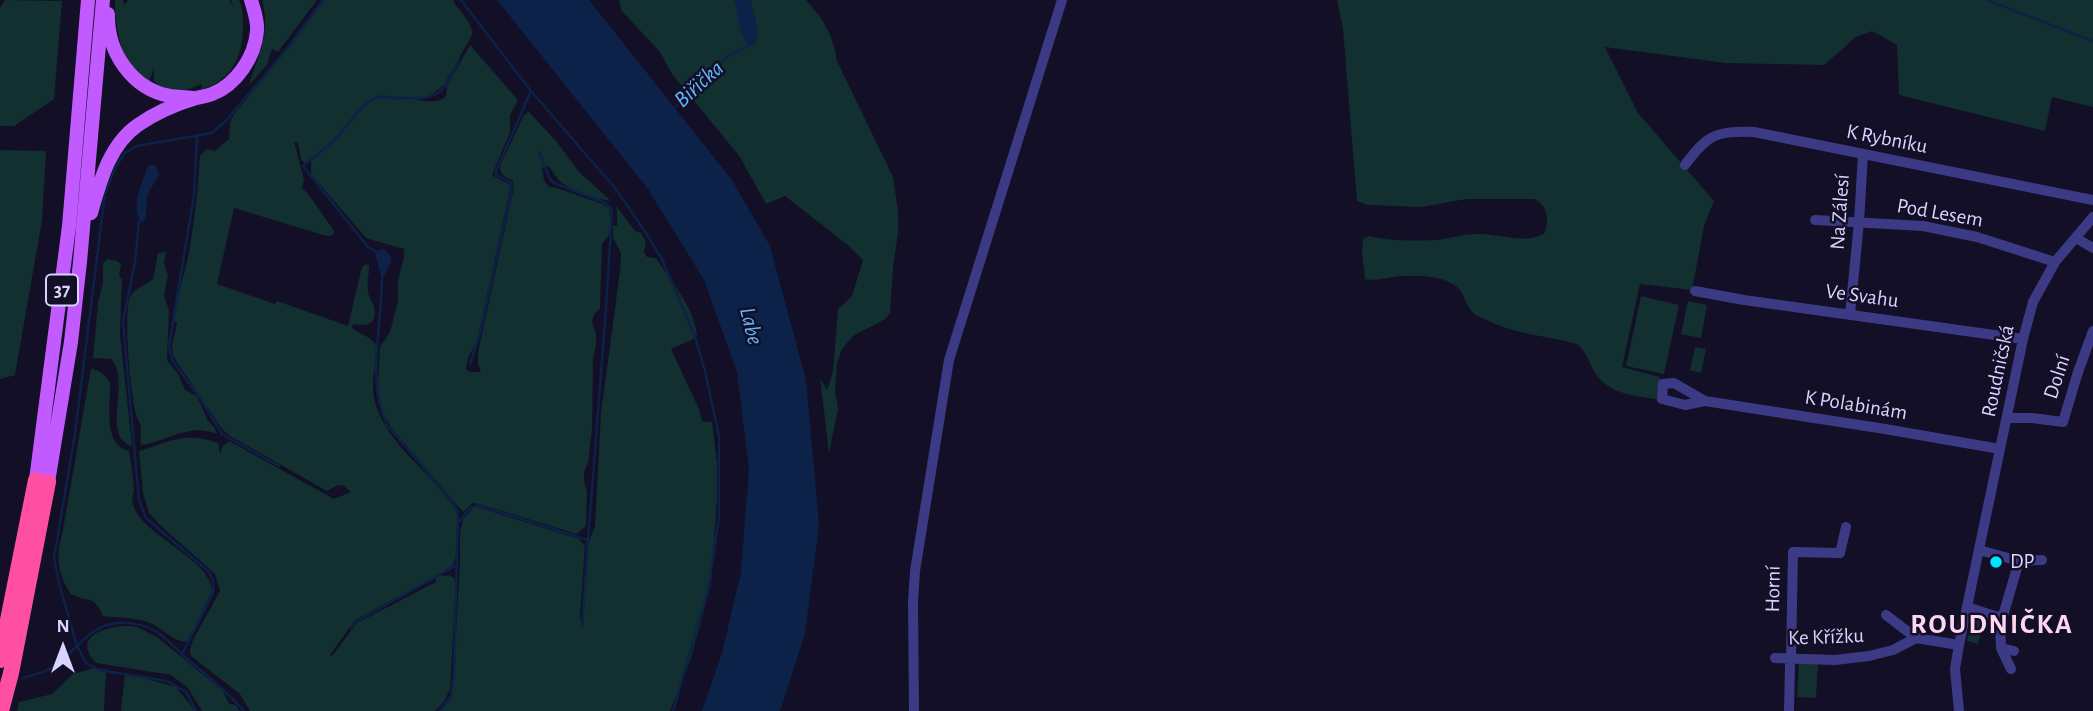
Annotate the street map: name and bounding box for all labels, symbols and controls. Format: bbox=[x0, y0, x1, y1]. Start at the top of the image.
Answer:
water label: Biřička bbox=[668, 54, 730, 114]
street label: K Rybníku bbox=[1844, 119, 1930, 159]
street label: Na Zálesí bbox=[1825, 173, 1855, 251]
street label: Pod Lesem bbox=[1895, 193, 1985, 233]
road number: 37 bbox=[46, 274, 78, 306]
street label: Ve Svahu bbox=[1824, 278, 1900, 314]
water label: Labe bbox=[733, 304, 769, 348]
street label: Roudničská bbox=[1976, 323, 2020, 419]
street label: Dolní bbox=[2038, 352, 2076, 402]
street label: K Polabinám bbox=[1803, 384, 1909, 426]
place label: DP bbox=[2010, 549, 2034, 575]
marker: DP bbox=[1988, 554, 2004, 570]
street label: Horní bbox=[1760, 565, 1786, 613]
district label: ROUDNIČKA bbox=[1911, 608, 2073, 642]
north arrow bbox=[28, 613, 98, 683]
text: N bbox=[56, 617, 70, 636]
street label: Ke Křížku bbox=[1787, 623, 1865, 651]

